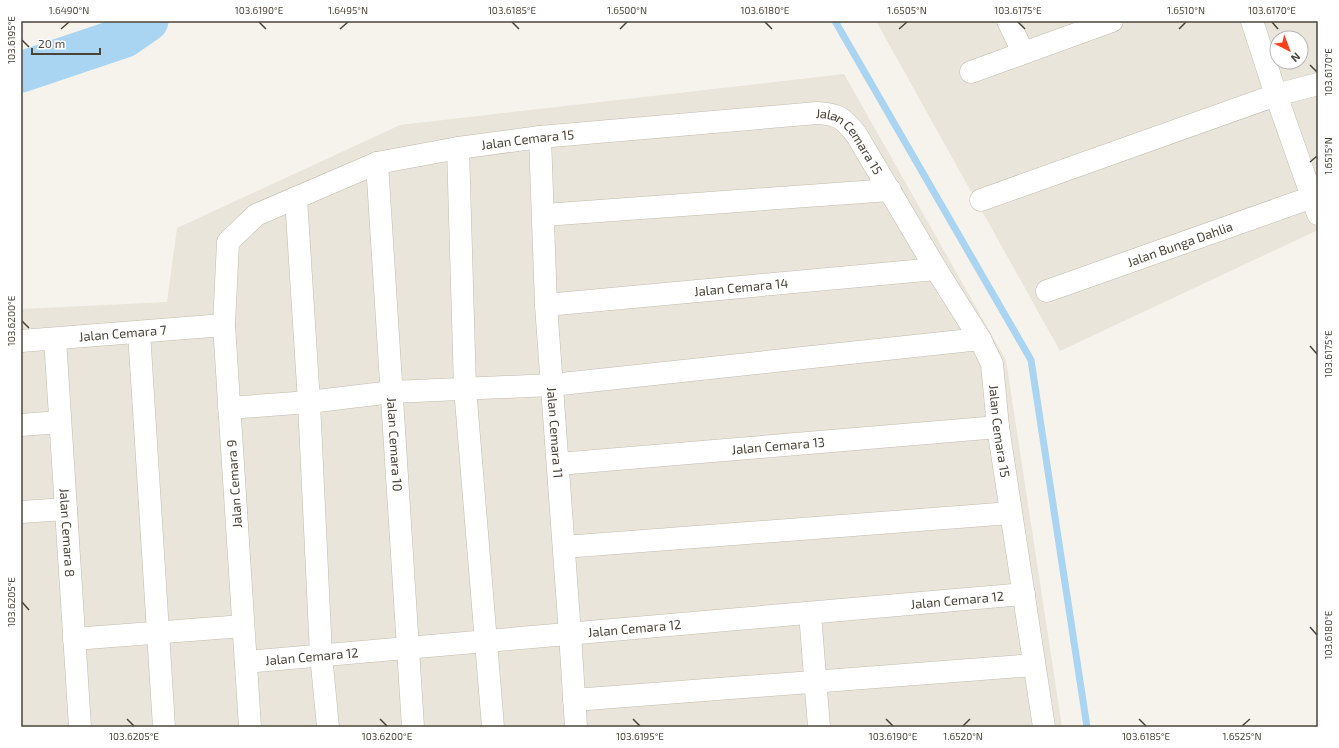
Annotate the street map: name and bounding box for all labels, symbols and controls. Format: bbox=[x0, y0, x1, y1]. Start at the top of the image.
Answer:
text: 1.6490°N bbox=[49, 4, 89, 16]
text: 103.6190°E bbox=[235, 4, 284, 16]
text: 1.6495°N bbox=[328, 4, 368, 16]
text: 103.6185°E bbox=[488, 4, 537, 16]
text: 1.6500°N bbox=[607, 4, 647, 16]
text: 103.6180°E bbox=[741, 4, 790, 16]
text: 1.6505°N bbox=[887, 4, 927, 16]
text: 103.6175°E bbox=[994, 4, 1042, 16]
text: 1.6510°N bbox=[1167, 4, 1205, 16]
text: 103.6170°E bbox=[1248, 4, 1296, 16]
text: 103.6195°E bbox=[5, 16, 17, 64]
scale bar bbox=[32, 30, 100, 56]
north arrow bbox=[1269, 30, 1309, 70]
text: 20 m bbox=[38, 36, 65, 50]
text: 103.6170°E bbox=[1322, 48, 1334, 96]
text: N bbox=[1289, 50, 1303, 65]
street label: Jalan Cemara 15 bbox=[815, 105, 886, 177]
street label: Jalan Cemara 15 bbox=[480, 126, 575, 153]
text: 1.6515°N bbox=[1322, 137, 1334, 175]
street label: Jalan Bunga Dahlia bbox=[1125, 218, 1235, 270]
street label: Jalan Cemara 14 bbox=[693, 275, 789, 299]
text: 103.6200°E bbox=[5, 295, 17, 346]
street label: Jalan Cemara 7 bbox=[78, 322, 167, 344]
text: 103.6175°E bbox=[1322, 330, 1334, 378]
street label: Jalan Cemara 15 bbox=[986, 384, 1014, 479]
street label: Jalan Cemara 11 bbox=[544, 386, 567, 479]
street label: Jalan Cemara 10 bbox=[384, 397, 406, 492]
street label: Jalan Cemara 13 bbox=[731, 434, 826, 457]
street label: Jalan Cemara 9 bbox=[223, 439, 245, 529]
street label: Jalan Cemara 8 bbox=[57, 488, 78, 578]
text: 103.6205°E bbox=[5, 577, 17, 627]
street label: Jalan Cemara 12 bbox=[910, 588, 1005, 612]
text: 103.6180°E bbox=[1322, 610, 1334, 659]
street label: Jalan Cemara 12 bbox=[587, 616, 682, 640]
street label: Jalan Cemara 12 bbox=[264, 644, 359, 668]
text: 103.6205°E bbox=[109, 730, 159, 742]
text: 103.6200°E bbox=[362, 730, 413, 742]
text: 103.6195°E bbox=[616, 730, 664, 742]
text: 103.6190°E bbox=[869, 730, 918, 742]
text: 1.6520°N bbox=[943, 730, 983, 742]
text: 103.6185°E bbox=[1122, 730, 1171, 742]
text: 1.6525°N bbox=[1222, 730, 1262, 742]

